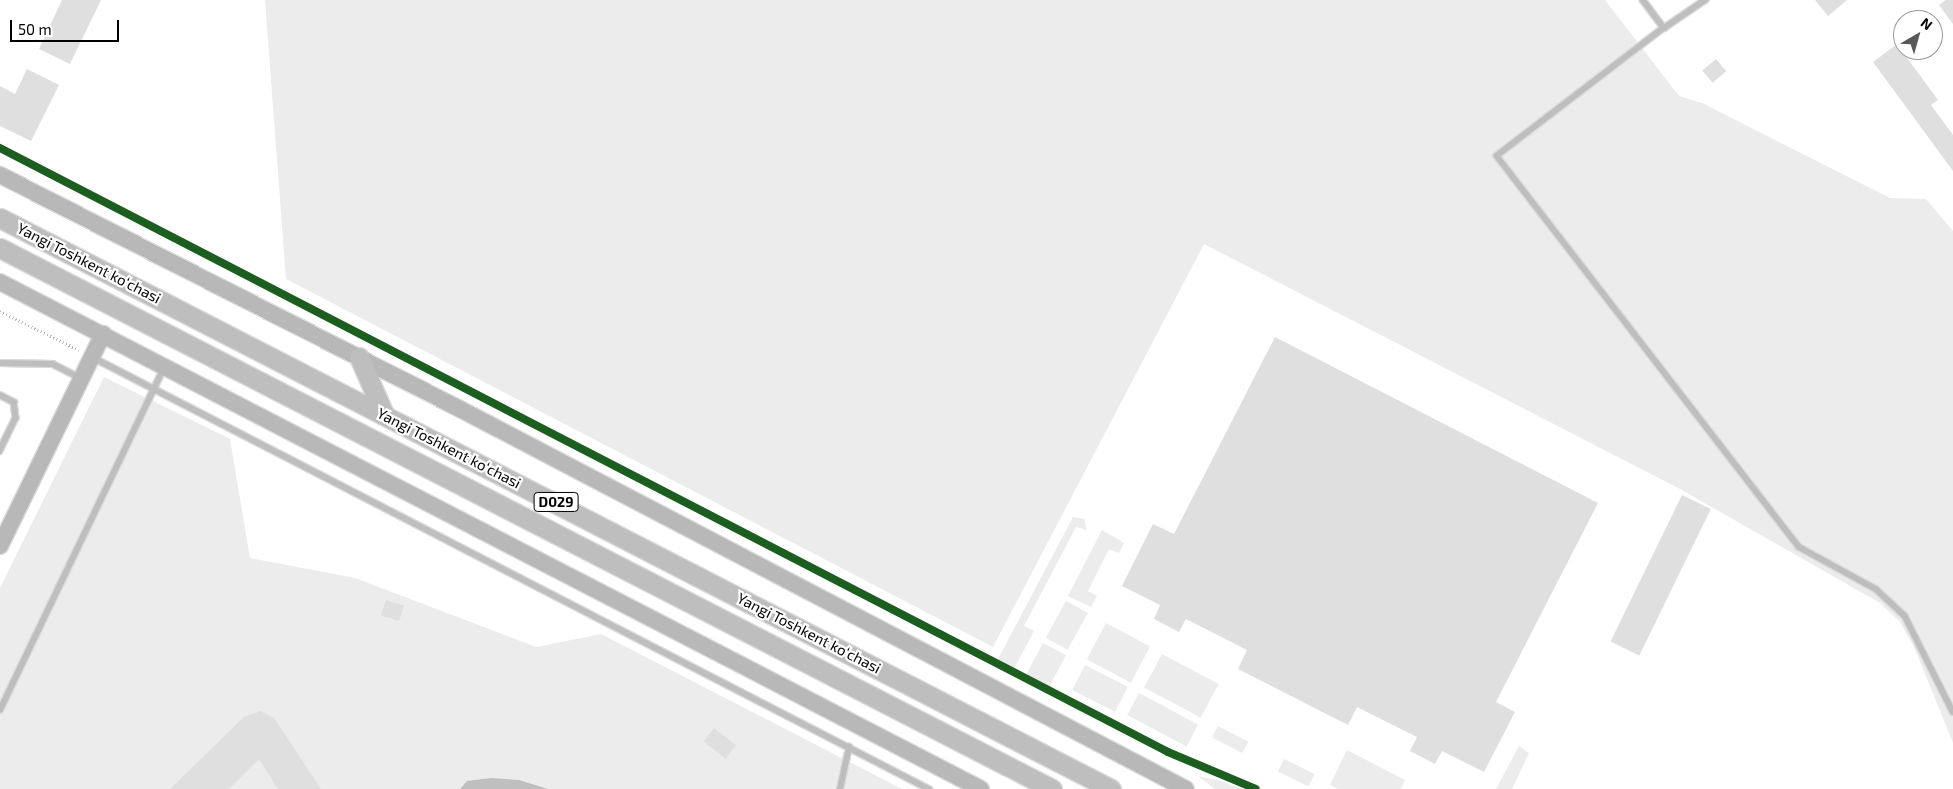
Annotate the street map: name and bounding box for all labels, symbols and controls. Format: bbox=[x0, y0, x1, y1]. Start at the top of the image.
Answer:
scale bar bbox=[12, 10, 121, 42]
north arrow bbox=[1893, 10, 1943, 60]
text: N bbox=[1918, 14, 1936, 33]
text: 50 m bbox=[18, 20, 52, 38]
street label: Yangi Toshkent ko‘chasi bbox=[14, 219, 164, 307]
street label: Yangi Toshkent ko‘chasi bbox=[374, 404, 524, 492]
road number: D029 bbox=[534, 491, 578, 514]
street label: Yangi Toshkent ko‘chasi bbox=[734, 589, 884, 677]

